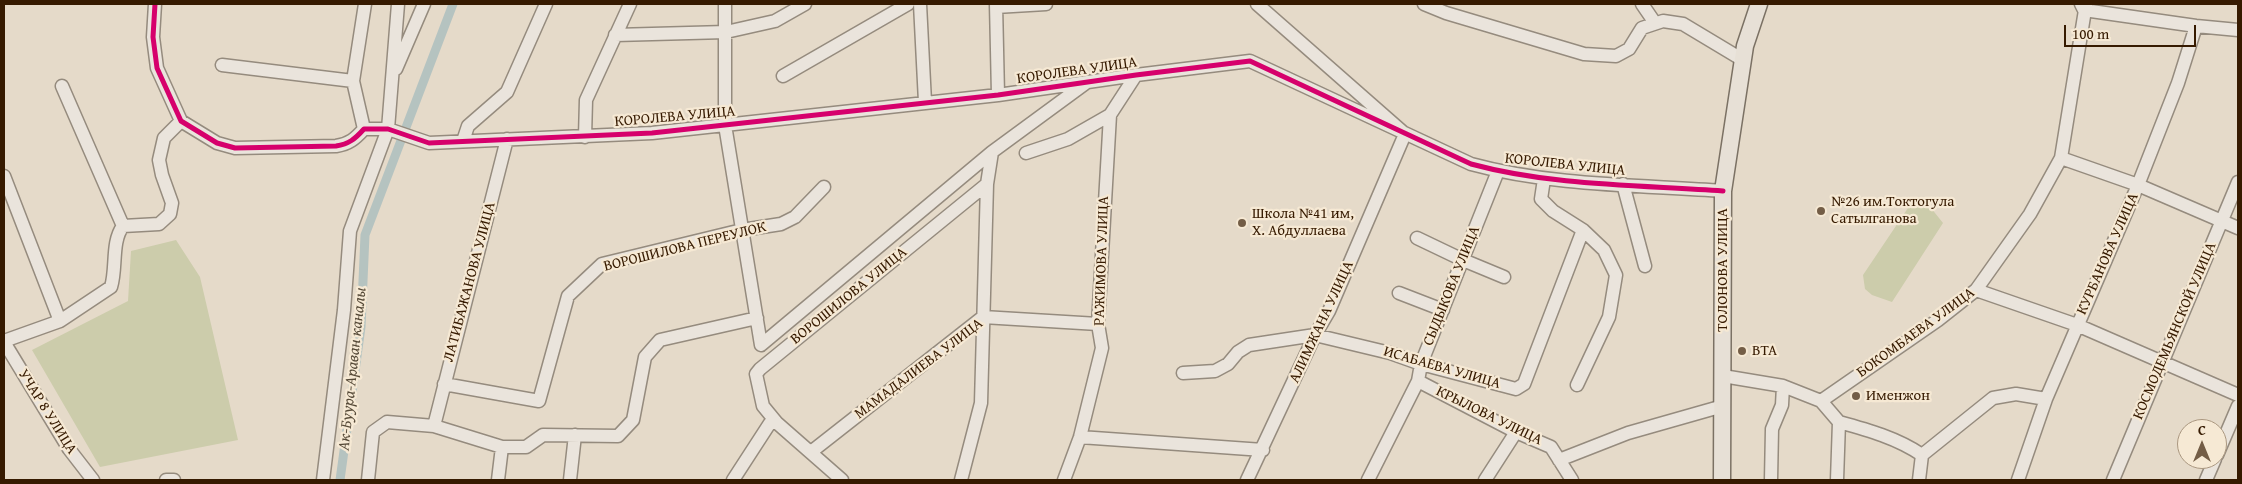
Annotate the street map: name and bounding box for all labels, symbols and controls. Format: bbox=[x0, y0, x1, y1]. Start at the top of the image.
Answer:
scale bar bbox=[2067, 15, 2200, 47]
text: 100 m bbox=[2072, 23, 2109, 44]
street label: КОРОЛЕВА УЛИЦА bbox=[1016, 54, 1138, 88]
street label: КОРОЛЕВА УЛИЦА bbox=[614, 103, 736, 131]
street label: КОРОЛЕВА УЛИЦА bbox=[1504, 150, 1626, 180]
street label: КУРБАНОВА УЛИЦА bbox=[2073, 190, 2143, 318]
place label: №26 им.Токтогула Сатылганова bbox=[1831, 193, 1954, 228]
street label: РАЖИМОВА УЛИЦА bbox=[1091, 196, 1113, 326]
street label: ЛАТИБАЖАНОВА УЛИЦА bbox=[440, 200, 500, 364]
place label: Школа №41 им, Х. Абдуллаева bbox=[1252, 205, 1354, 240]
marker: №26 им.Токтогула Сатылганова bbox=[1815, 205, 1827, 217]
street label: ТОЛОНОВА УЛИЦА bbox=[1714, 208, 1732, 332]
marker: Школа №41 им, Х. Абдуллаева bbox=[1236, 217, 1248, 229]
street label: ВОРОШИЛОВА ПЕРЕУЛОК bbox=[602, 218, 768, 276]
street label: СЫДЫКОВА УЛИЦА bbox=[1420, 223, 1484, 349]
street label: КОСМОДЕМЬЯНСКОЙ УЛИЦА bbox=[2129, 240, 2221, 422]
street label: ВОРОШИЛОВА УЛИЦА bbox=[787, 244, 911, 348]
street label: АЛИМЖАНА УЛИЦА bbox=[1286, 258, 1358, 386]
street label: БОКОМБАЕВА УЛИЦА bbox=[1854, 284, 1978, 382]
water label: Ак-Буура-Араван каналы bbox=[335, 286, 371, 452]
street label: МАМАДАЛИЕВА УЛИЦА bbox=[851, 315, 987, 423]
place label: BTA bbox=[1752, 342, 1777, 360]
street label: ИСАБАЕВА УЛИЦА bbox=[1381, 343, 1503, 393]
marker: BTA bbox=[1736, 345, 1748, 357]
street label: УЧАР 8 УЛИЦА bbox=[14, 366, 80, 458]
street label: КРЫЛОВА УЛИЦА bbox=[1433, 382, 1545, 450]
place label: Именжон bbox=[1866, 387, 1930, 405]
marker: Именжон bbox=[1850, 390, 1862, 402]
north arrow bbox=[2177, 419, 2227, 469]
text: С bbox=[2198, 420, 2206, 440]

